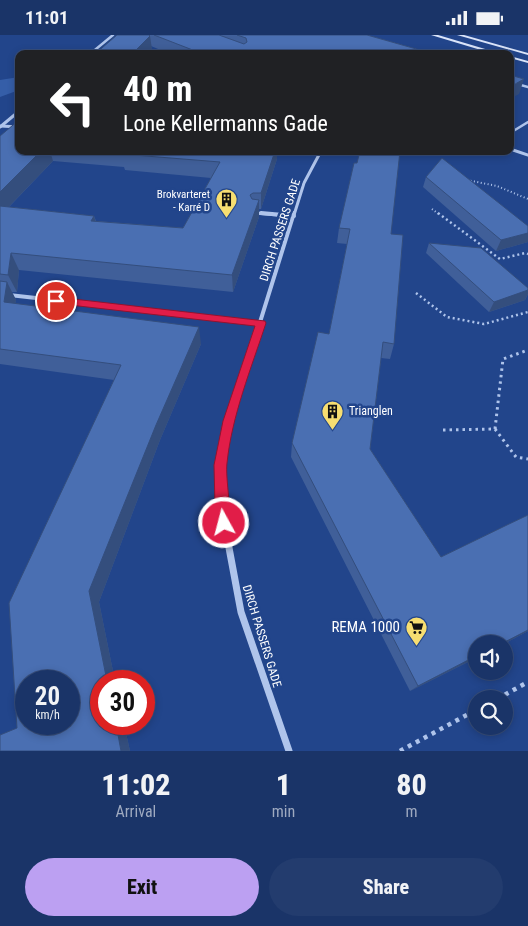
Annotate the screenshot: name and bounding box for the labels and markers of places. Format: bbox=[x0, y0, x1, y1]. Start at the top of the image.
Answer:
place label: Brokvarteret - Karré D bbox=[157, 188, 210, 214]
building icon: Brokvarteret - Karré D bbox=[214, 188, 238, 219]
pin bbox=[35, 280, 77, 322]
building icon: Trianglen bbox=[321, 399, 345, 430]
place label: Trianglen bbox=[349, 404, 393, 418]
supermarket icon: REMA 1000 bbox=[404, 615, 428, 646]
place label: REMA 1000 bbox=[331, 618, 400, 636]

